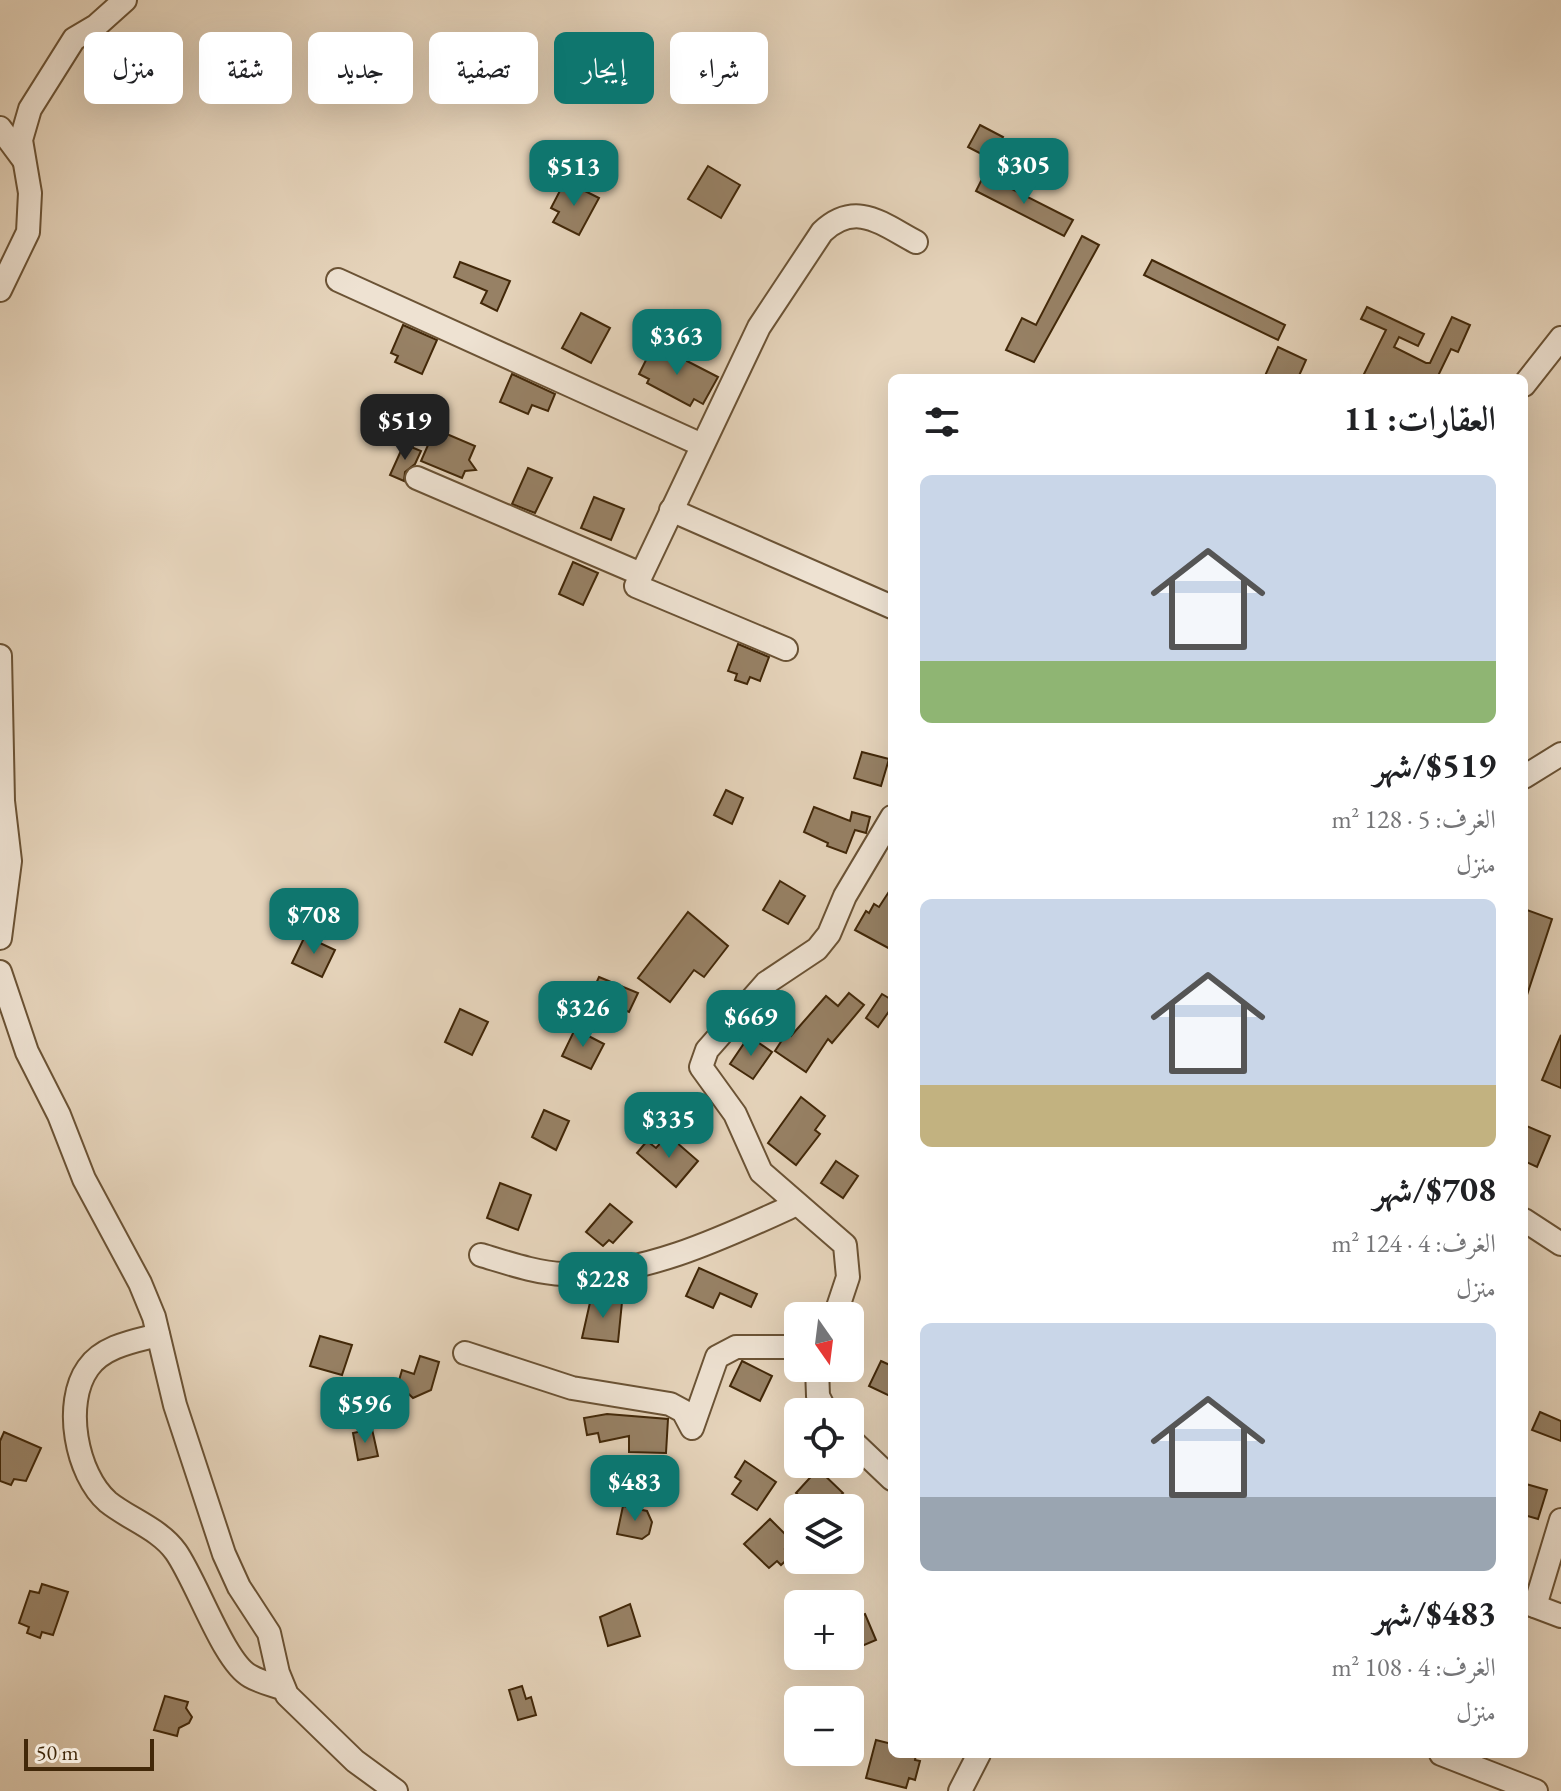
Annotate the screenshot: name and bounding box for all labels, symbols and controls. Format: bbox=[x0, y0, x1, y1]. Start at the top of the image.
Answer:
chip: منزل bbox=[84, 32, 183, 104]
chip: شقة bbox=[199, 32, 292, 104]
chip: جديد bbox=[308, 32, 413, 104]
chip: تصفية bbox=[429, 32, 538, 104]
chip: إيجار bbox=[554, 32, 654, 104]
chip: شراء bbox=[670, 32, 768, 104]
pin: $305 bbox=[977, 138, 1071, 206]
pin: $513 bbox=[527, 140, 621, 208]
text: $305 bbox=[997, 147, 1051, 181]
text: $513 bbox=[547, 149, 601, 183]
pin: $363 bbox=[630, 309, 724, 377]
text: $363 bbox=[650, 318, 704, 352]
pin: $519 bbox=[358, 394, 452, 462]
text: العقارات: 11 bbox=[1344, 396, 1496, 440]
icon: filters bbox=[920, 400, 964, 444]
text: $519 bbox=[378, 403, 432, 437]
icon: home bbox=[1136, 527, 1280, 671]
text: $519/شهر bbox=[1374, 743, 1496, 787]
text: الغرف: 5 · 128 m² bbox=[1331, 802, 1496, 836]
text: منزل bbox=[1456, 847, 1496, 881]
pin: $708 bbox=[267, 888, 361, 956]
text: $708 bbox=[287, 897, 341, 931]
icon: home bbox=[1136, 951, 1280, 1095]
pin: $326 bbox=[536, 981, 630, 1049]
text: $326 bbox=[556, 990, 610, 1024]
pin: $669 bbox=[704, 990, 798, 1058]
text: $669 bbox=[724, 999, 778, 1033]
pin: $335 bbox=[622, 1092, 716, 1160]
text: $335 bbox=[642, 1101, 696, 1135]
text: $708/شهر bbox=[1374, 1167, 1496, 1211]
text: الغرف: 4 · 124 m² bbox=[1331, 1226, 1496, 1260]
pin: $228 bbox=[556, 1252, 650, 1320]
text: $228 bbox=[576, 1261, 630, 1295]
text: منزل bbox=[1456, 1271, 1496, 1305]
north arrow bbox=[784, 1302, 864, 1382]
map controls bbox=[784, 1302, 864, 1766]
icon: home bbox=[1136, 1375, 1280, 1519]
pin: $596 bbox=[318, 1377, 412, 1445]
text: $596 bbox=[338, 1386, 392, 1420]
button: locate bbox=[784, 1398, 864, 1478]
pin: $483 bbox=[588, 1455, 682, 1523]
text: $483 bbox=[608, 1464, 662, 1498]
button: layers bbox=[784, 1494, 864, 1574]
button: + bbox=[784, 1590, 864, 1670]
text: $483/شهر bbox=[1374, 1591, 1496, 1635]
text: الغرف: 4 · 108 m² bbox=[1331, 1650, 1496, 1684]
button: − bbox=[784, 1686, 864, 1766]
text: منزل bbox=[1456, 1695, 1496, 1729]
scale bar bbox=[24, 1735, 154, 1771]
text: 50 m bbox=[36, 1738, 79, 1767]

